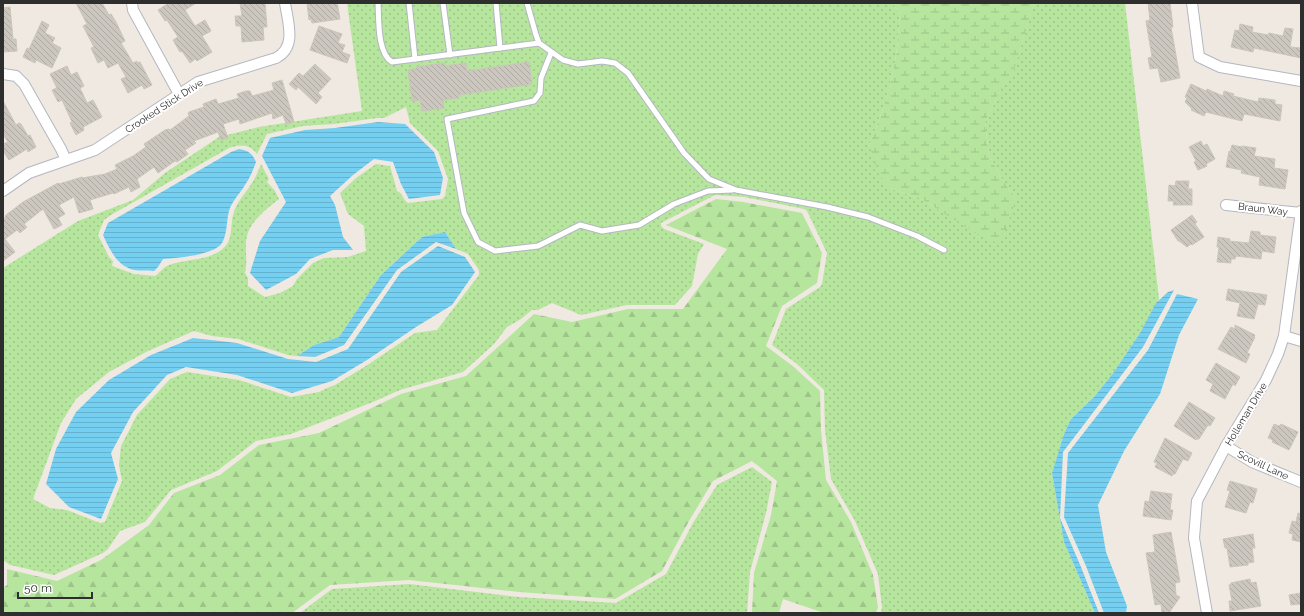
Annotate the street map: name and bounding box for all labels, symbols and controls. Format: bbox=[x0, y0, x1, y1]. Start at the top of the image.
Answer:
street label: Crooked Stick Drive bbox=[123, 77, 205, 135]
street label: Braun Way bbox=[1237, 200, 1289, 218]
street label: Holleman Drive bbox=[1223, 380, 1269, 447]
street label: Scovill Lane bbox=[1236, 448, 1291, 482]
scale bar bbox=[18, 574, 92, 600]
text: 50 m bbox=[24, 581, 52, 595]

